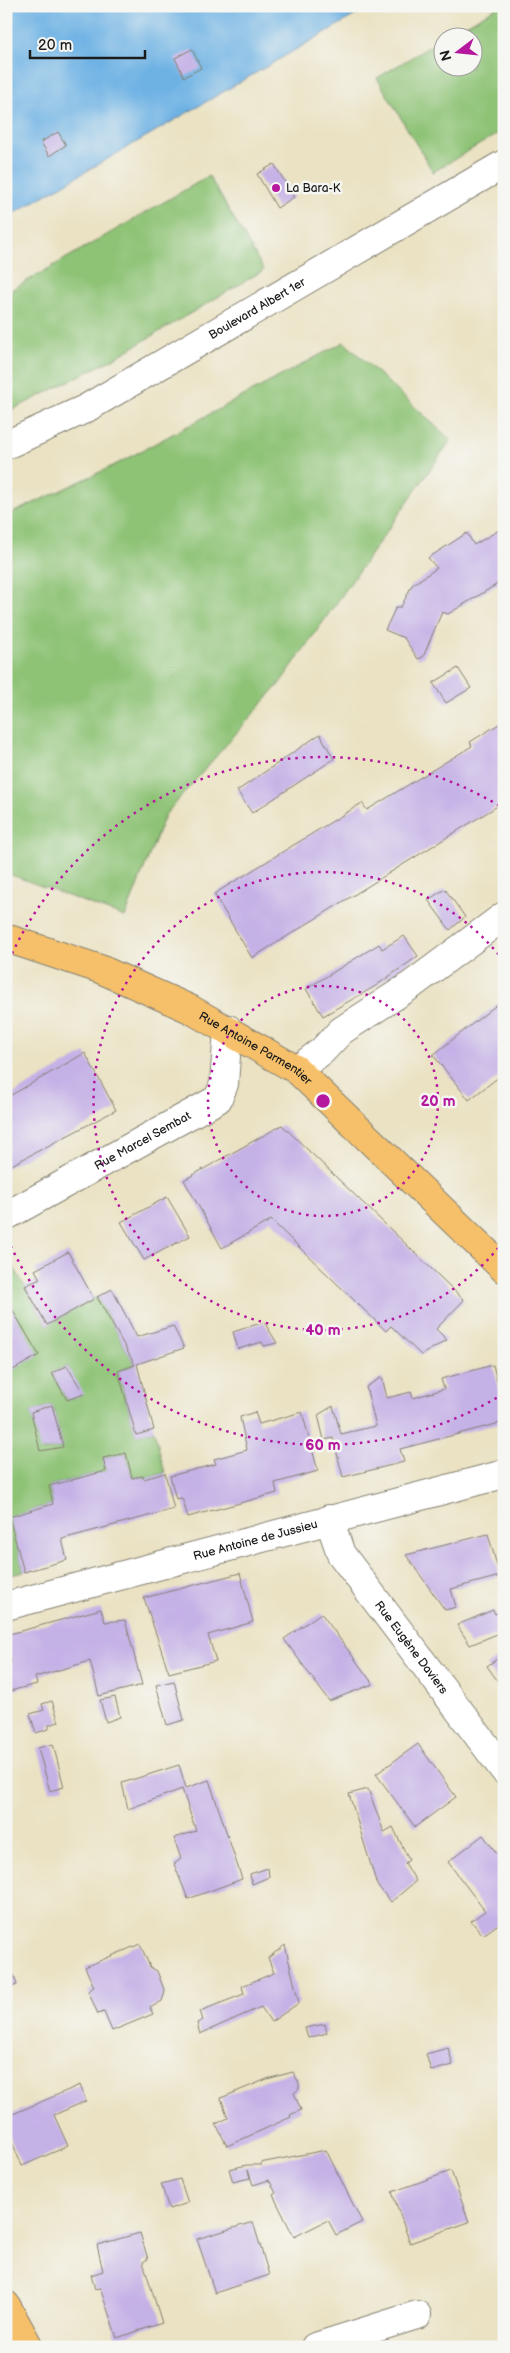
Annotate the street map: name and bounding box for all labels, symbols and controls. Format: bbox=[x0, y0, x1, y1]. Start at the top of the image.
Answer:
scale bar bbox=[30, 28, 145, 60]
north arrow bbox=[432, 28, 482, 78]
text: 20 m bbox=[38, 36, 72, 55]
text: N bbox=[436, 48, 456, 63]
place label: La Bara-K bbox=[286, 181, 341, 196]
marker: La Bara-K bbox=[270, 182, 282, 194]
street label: Boulevard Albert 1er bbox=[206, 274, 309, 343]
street label: Rue Antoine Parmentier bbox=[196, 1008, 316, 1089]
centre of rings bbox=[314, 1092, 332, 1110]
text: 20 m bbox=[421, 1092, 456, 1111]
street label: Rue Marcel Sembat bbox=[92, 1108, 194, 1173]
text: 40 m bbox=[305, 1321, 341, 1340]
text: 60 m bbox=[305, 1436, 341, 1455]
street label: Rue Antoine de Jussieu bbox=[192, 1516, 319, 1564]
street label: Rue Eugène Daviers bbox=[372, 1598, 451, 1697]

